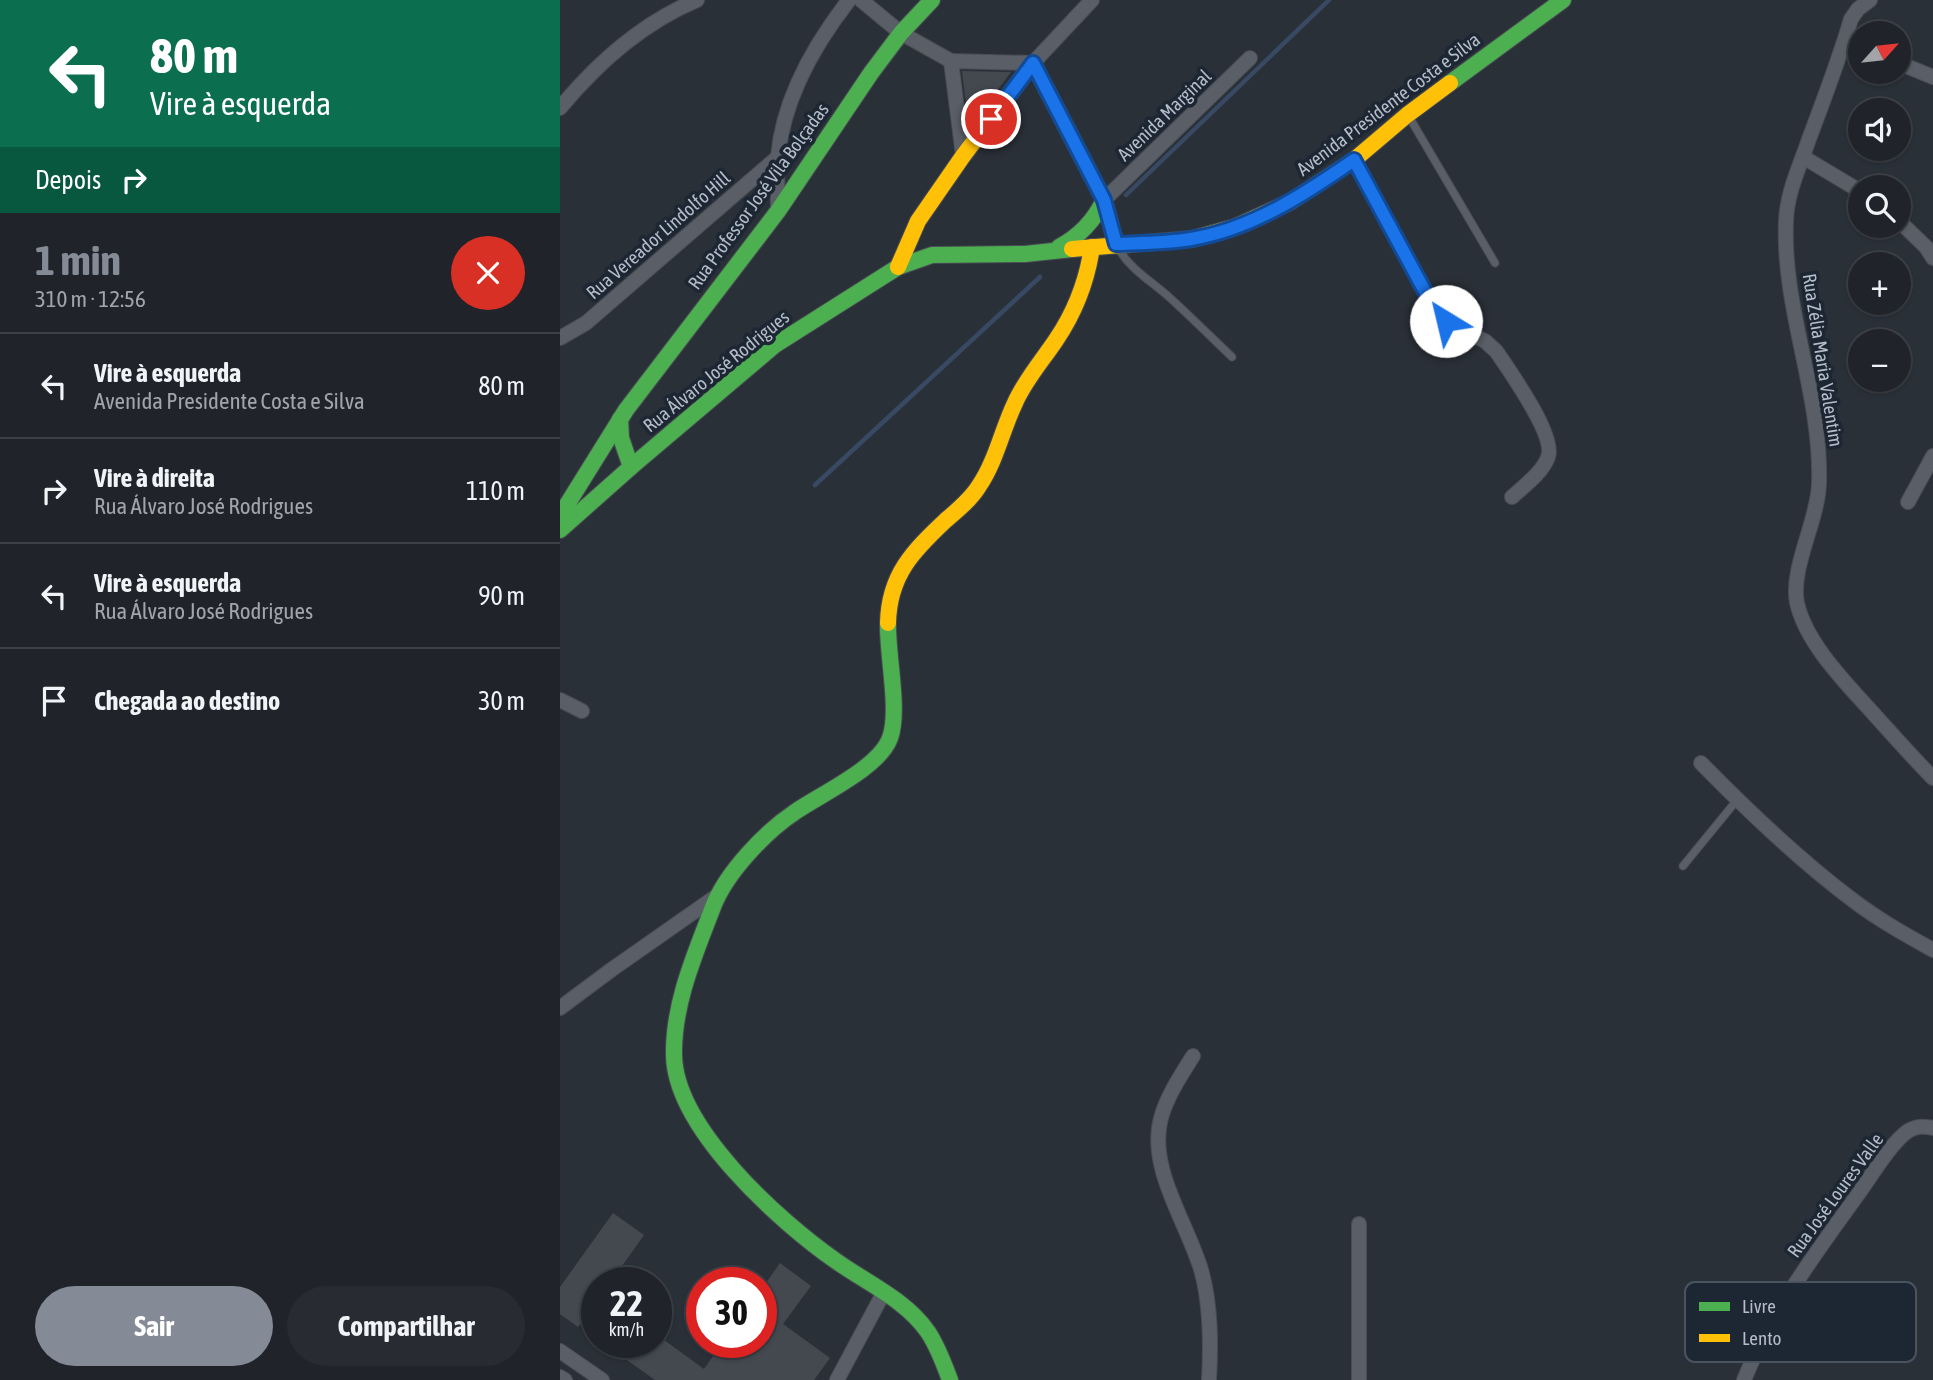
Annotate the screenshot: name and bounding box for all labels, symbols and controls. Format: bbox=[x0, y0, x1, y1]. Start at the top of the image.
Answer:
north arrow bbox=[1848, 21, 1911, 84]
map controls bbox=[1848, 21, 1911, 392]
text: 80 m bbox=[150, 27, 238, 83]
icon: left bbox=[35, 28, 126, 119]
street label: Avenida Presidente Costa e Silva bbox=[1292, 28, 1484, 180]
street label: Avenida Marginal bbox=[1113, 65, 1215, 165]
text: Vire à esquerda bbox=[150, 85, 331, 122]
pin bbox=[961, 89, 1021, 149]
street label: Rua Professor José Vila Bolçadas bbox=[683, 98, 833, 293]
button: sound bbox=[1848, 98, 1911, 161]
icon: arrive bbox=[972, 100, 1010, 138]
icon: right bbox=[115, 161, 153, 199]
text: Depois bbox=[35, 165, 101, 195]
street label: Rua Vereador Lindolfo Hill bbox=[582, 167, 734, 303]
button: search bbox=[1848, 175, 1911, 238]
text: 1 min bbox=[35, 236, 121, 284]
button: close bbox=[451, 236, 525, 310]
button: + bbox=[1848, 252, 1911, 315]
street label: Rua Zélia Maria Valentim bbox=[1798, 272, 1848, 448]
position arrow bbox=[1409, 284, 1483, 358]
text: 310 m · 12:56 bbox=[35, 286, 146, 312]
street label: Rua Álvaro José Rodrigues bbox=[639, 305, 793, 436]
button: − bbox=[1848, 329, 1911, 392]
text: Vire à esquerda bbox=[94, 358, 241, 388]
icon: left bbox=[35, 367, 73, 405]
text: 80 m bbox=[478, 371, 525, 401]
text: Avenida Presidente Costa e Silva bbox=[94, 388, 365, 414]
text: Vire à direita bbox=[94, 463, 215, 493]
icon: right bbox=[35, 472, 73, 510]
text: 110 m bbox=[466, 476, 525, 506]
text: Rua Álvaro José Rodrigues bbox=[94, 493, 313, 519]
text: Vire à esquerda bbox=[94, 568, 241, 598]
icon: left bbox=[35, 577, 73, 615]
text: 90 m bbox=[478, 581, 525, 611]
text: Rua Álvaro José Rodrigues bbox=[94, 598, 313, 624]
icon: arrive bbox=[35, 682, 73, 720]
text: Chegada ao destino bbox=[94, 686, 280, 716]
text: 30 m bbox=[478, 686, 525, 716]
street label: Rua José Loures Valle bbox=[1783, 1129, 1887, 1261]
speed limit sign: 30 bbox=[686, 1267, 777, 1358]
legend bbox=[1685, 1282, 1916, 1362]
text: 22 bbox=[610, 1283, 643, 1323]
button: Sair bbox=[35, 1286, 273, 1366]
button: Compartilhar bbox=[287, 1286, 525, 1366]
text: Livre bbox=[1742, 1295, 1776, 1317]
text: km/h bbox=[609, 1319, 644, 1340]
text: Lento bbox=[1742, 1327, 1781, 1349]

